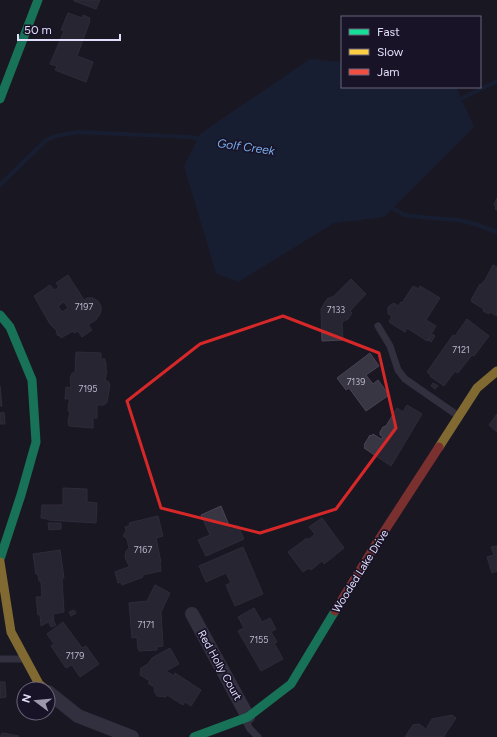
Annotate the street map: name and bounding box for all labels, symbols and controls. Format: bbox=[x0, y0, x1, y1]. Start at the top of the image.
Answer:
scale bar bbox=[18, 16, 120, 42]
legend bbox=[341, 16, 481, 88]
text: 50 m bbox=[24, 23, 52, 37]
text: Fast bbox=[377, 25, 400, 39]
text: Slow bbox=[377, 45, 404, 59]
text: Jam bbox=[377, 65, 400, 79]
water label: Golf Creek bbox=[216, 136, 277, 158]
house number: 7197 bbox=[75, 301, 93, 312]
house number: 7133 bbox=[327, 304, 345, 315]
house number: 7121 bbox=[452, 344, 470, 355]
house number: 7139 bbox=[347, 376, 365, 387]
house number: 7195 bbox=[79, 383, 97, 394]
street label: Wooded Lake Drive bbox=[330, 527, 391, 615]
house number: 7167 bbox=[134, 544, 152, 555]
house number: 7171 bbox=[137, 619, 155, 630]
street label: Red Holly Court bbox=[195, 628, 244, 703]
house number: 7155 bbox=[250, 634, 268, 645]
house number: 7179 bbox=[66, 650, 84, 661]
north arrow bbox=[16, 681, 56, 721]
text: N bbox=[19, 692, 34, 704]

